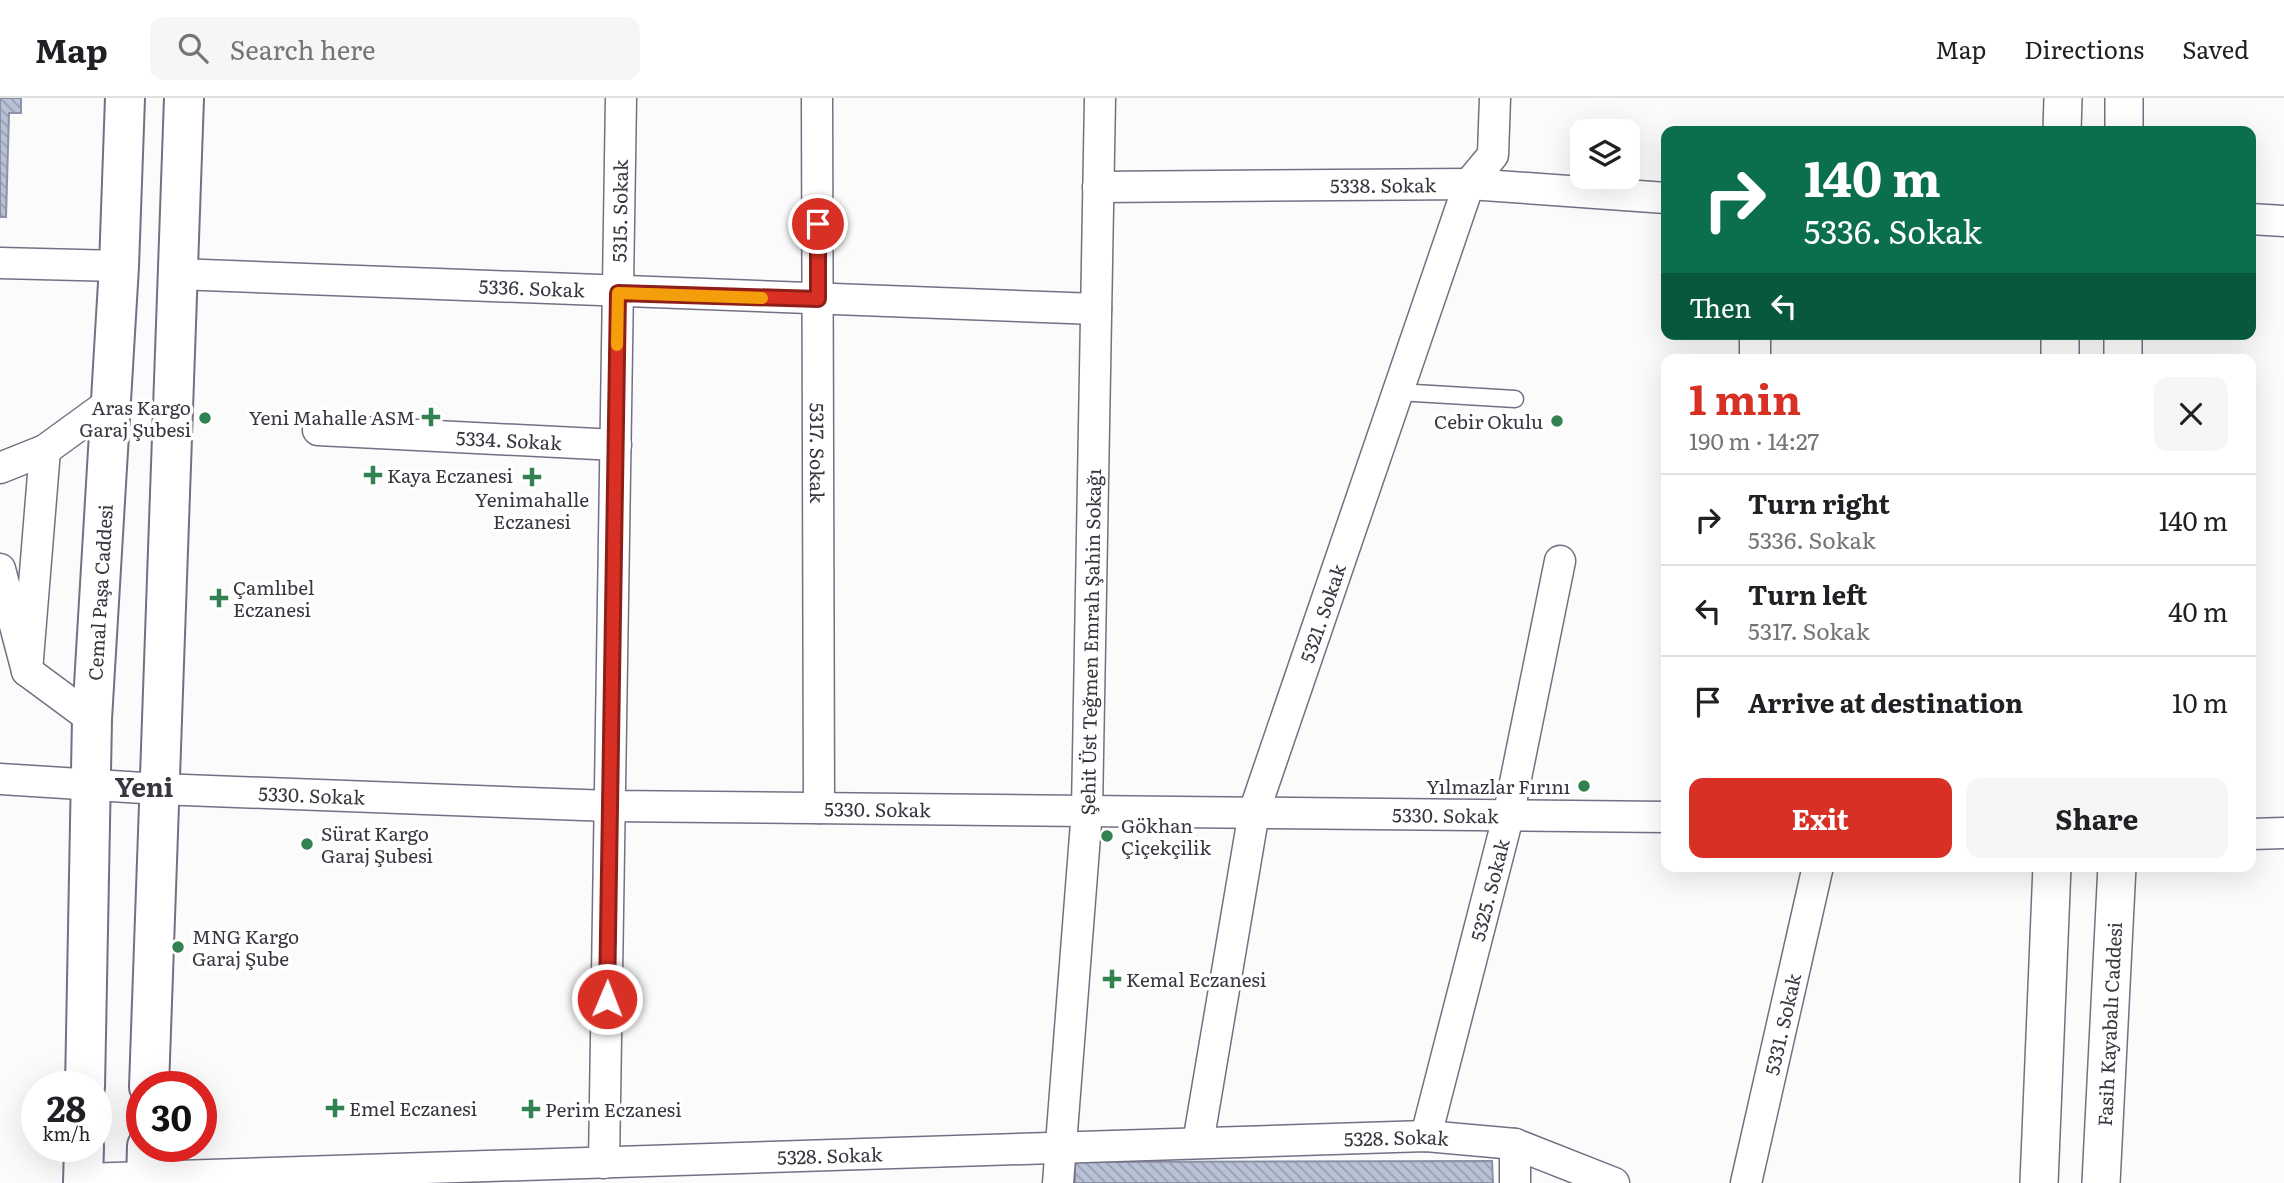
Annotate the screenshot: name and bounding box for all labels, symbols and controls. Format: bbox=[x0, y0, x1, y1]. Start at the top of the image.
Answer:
search box bbox=[150, 17, 640, 80]
text: Map bbox=[35, 24, 108, 73]
icon: search bbox=[174, 29, 212, 67]
text: Search here bbox=[230, 29, 376, 68]
text: Map bbox=[1935, 31, 1986, 66]
text: Directions bbox=[2024, 31, 2144, 66]
text: Saved bbox=[2182, 31, 2249, 66]
map controls bbox=[1570, 119, 1640, 189]
button: layers bbox=[1570, 119, 1640, 189]
text: 140 m bbox=[1804, 139, 1941, 212]
icon: right bbox=[1689, 154, 1780, 245]
street label: 5315. Sokak bbox=[604, 159, 634, 263]
street label: 5338. Sokak bbox=[1330, 170, 1437, 199]
pin bbox=[788, 194, 848, 254]
icon: arrive bbox=[799, 205, 837, 243]
text: 5336. Sokak bbox=[1804, 206, 1982, 254]
street label: 5336. Sokak bbox=[478, 272, 586, 304]
text: Then bbox=[1689, 287, 1751, 326]
icon: left bbox=[1765, 287, 1803, 325]
text: 1 min bbox=[1689, 366, 1801, 428]
button: close bbox=[2154, 377, 2228, 451]
place label: Aras Kargo Garaj Şubesi bbox=[79, 393, 191, 443]
place label: Yeni Mahalle ASM bbox=[249, 403, 415, 431]
street label: 5317. Sokak bbox=[804, 403, 832, 504]
marker: Yeni Mahalle ASM bbox=[421, 407, 441, 427]
place label: Cebir Okulu bbox=[1434, 407, 1543, 435]
marker: Aras Kargo Garaj Şubesi bbox=[197, 410, 213, 426]
marker: Cebir Okulu bbox=[1549, 413, 1565, 429]
street label: 5334. Sokak bbox=[455, 423, 563, 456]
text: 190 m · 14:27 bbox=[1689, 423, 1819, 457]
place label: Kaya Eczanesi bbox=[387, 461, 513, 489]
marker: Kaya Eczanesi bbox=[365, 467, 381, 483]
marker: Yenimahalle Eczanesi bbox=[524, 469, 540, 485]
street label: Şehit Üst Teğmen Emrah Şahin Sokağı bbox=[1073, 469, 1107, 816]
text: Turn right bbox=[1748, 483, 1890, 522]
place label: Yenimahalle Eczanesi bbox=[475, 485, 589, 535]
text: 140 m bbox=[2159, 500, 2228, 539]
icon: right bbox=[1689, 501, 1727, 539]
street label: Cemal Paşa Caddesi bbox=[80, 503, 119, 681]
text: 5336. Sokak bbox=[1748, 522, 1876, 556]
street label: 5321. Sokak bbox=[1292, 560, 1352, 666]
place label: Çamlıbel Eczanesi bbox=[233, 573, 314, 623]
text: Turn left bbox=[1748, 574, 1867, 613]
marker: Çamlıbel Eczanesi bbox=[211, 590, 227, 606]
text: 40 m bbox=[2168, 591, 2228, 630]
icon: left bbox=[1689, 592, 1727, 630]
text: 5317. Sokak bbox=[1748, 613, 1870, 647]
text: Arrive at destination bbox=[1748, 682, 2023, 721]
text: 10 m bbox=[2172, 682, 2228, 721]
icon: arrive bbox=[1689, 683, 1727, 721]
district label: Yeni bbox=[115, 766, 173, 805]
place label: Yılmazlar Fırını bbox=[1426, 772, 1570, 800]
marker: Yılmazlar Fırını bbox=[1576, 778, 1592, 794]
button: Exit bbox=[1689, 778, 1952, 858]
button: Share bbox=[1966, 778, 2228, 858]
street label: 5330. Sokak bbox=[258, 779, 366, 811]
street label: 5330. Sokak bbox=[824, 794, 931, 823]
street label: 5330. Sokak bbox=[1392, 800, 1499, 829]
place label: Gökhan Çiçekçilik bbox=[1121, 811, 1211, 861]
place label: Sürat Kargo Garaj Şubesi bbox=[321, 819, 433, 869]
marker: Gökhan Çiçekçilik bbox=[1099, 828, 1115, 844]
marker: Sürat Kargo Garaj Şubesi bbox=[299, 836, 315, 852]
street label: 5325. Sokak bbox=[1463, 836, 1516, 944]
street label: Fasih Kayabalı Caddesi bbox=[2090, 921, 2128, 1127]
place label: MNG Kargo Garaj Şube bbox=[192, 922, 299, 972]
marker: MNG Kargo Garaj Şube bbox=[170, 939, 186, 955]
position arrow bbox=[570, 962, 644, 1036]
place label: Kemal Eczanesi bbox=[1126, 965, 1266, 993]
street label: 5331. Sokak bbox=[1757, 970, 1807, 1077]
marker: Kemal Eczanesi bbox=[1104, 971, 1120, 987]
speed limit sign: 30 bbox=[126, 1071, 217, 1162]
text: 28 bbox=[47, 1081, 86, 1133]
place label: Emel Eczanesi bbox=[349, 1094, 477, 1122]
place label: Perim Eczanesi bbox=[545, 1095, 681, 1123]
marker: Emel Eczanesi bbox=[327, 1100, 343, 1116]
marker: Perim Eczanesi bbox=[523, 1101, 539, 1117]
text: km/h bbox=[43, 1120, 90, 1147]
street label: 5328. Sokak bbox=[1343, 1122, 1451, 1153]
street label: 5328. Sokak bbox=[777, 1139, 883, 1171]

